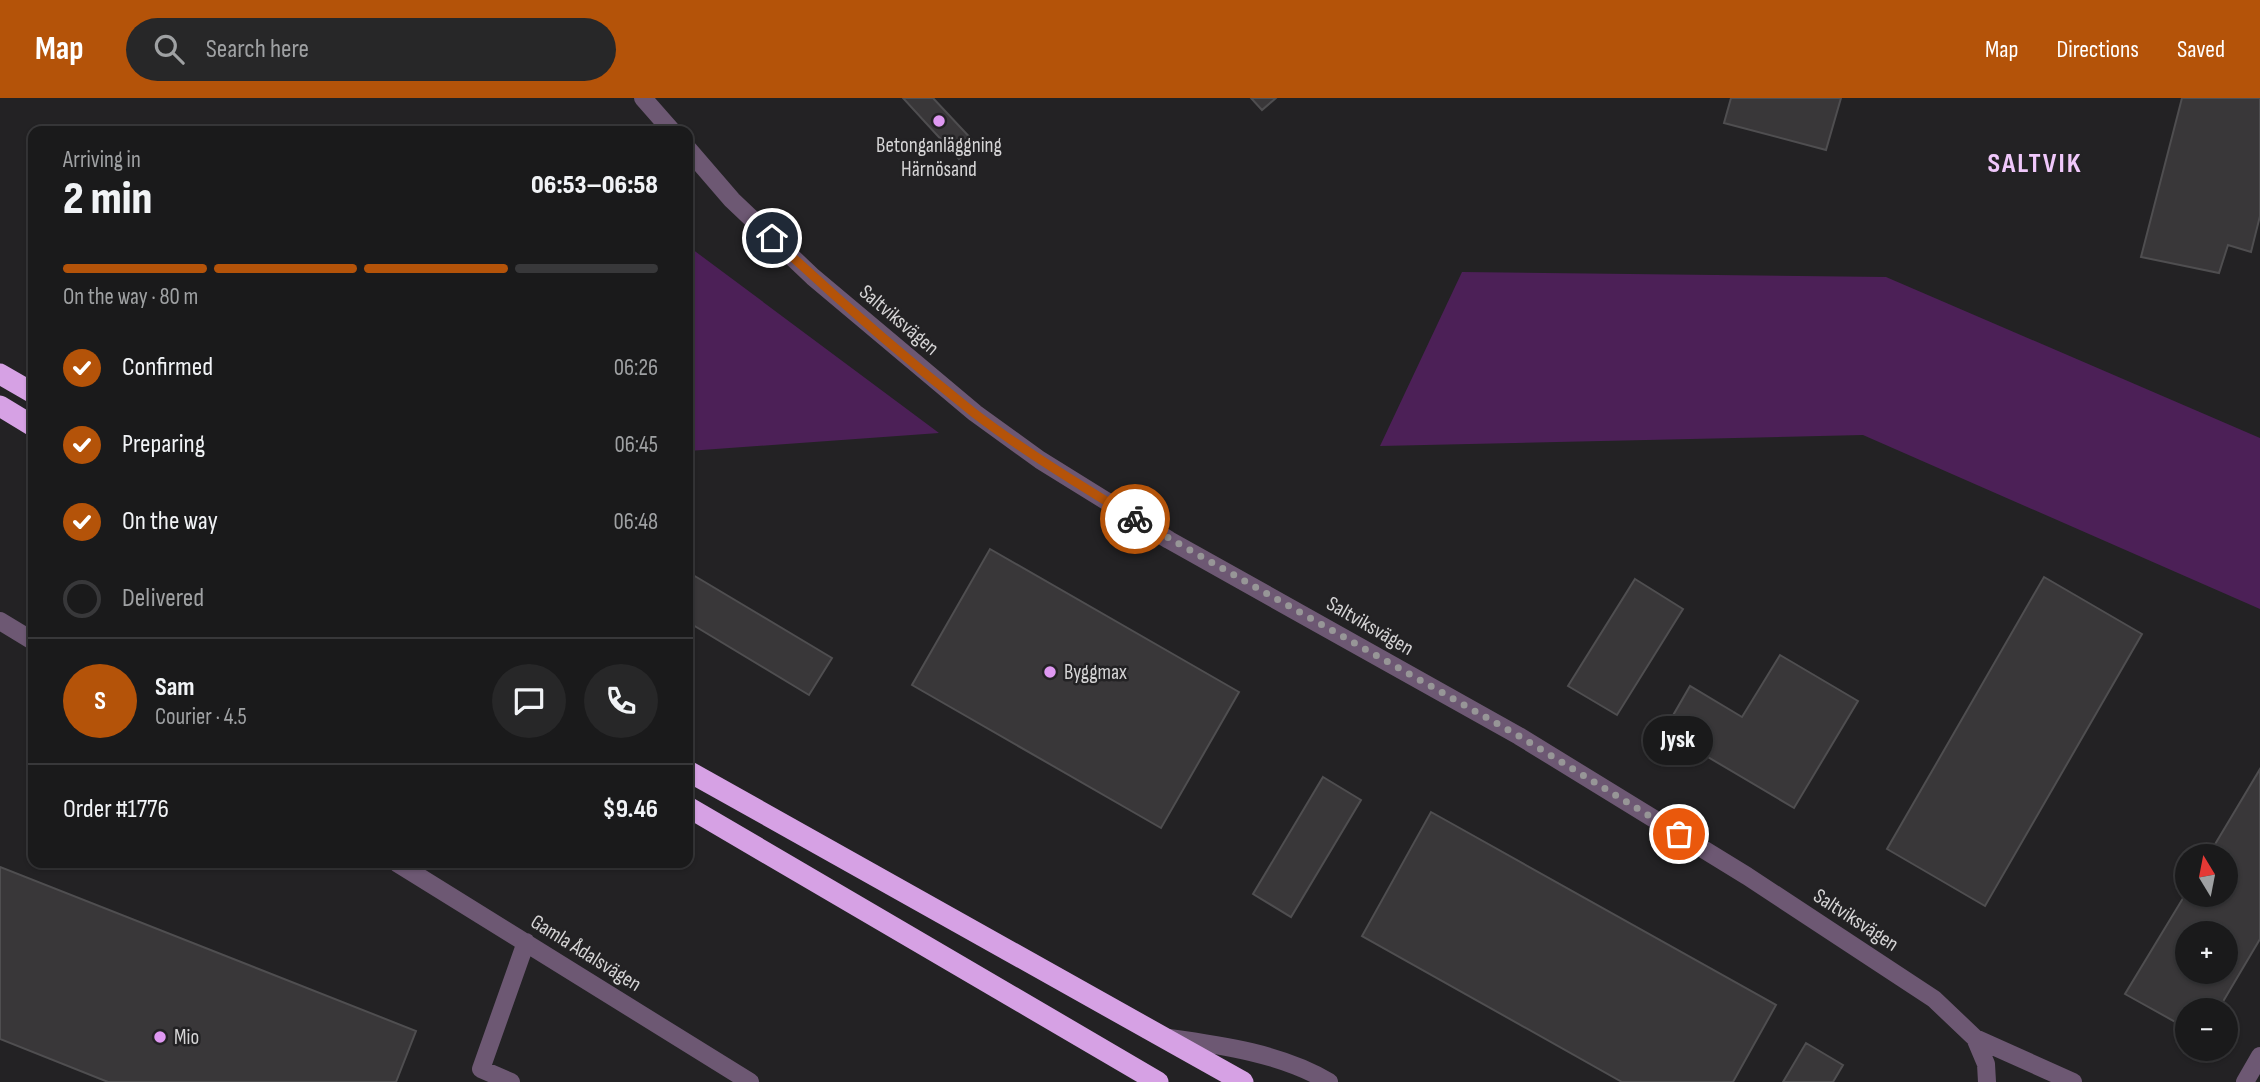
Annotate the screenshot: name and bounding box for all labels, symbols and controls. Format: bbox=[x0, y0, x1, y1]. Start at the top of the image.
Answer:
search box bbox=[126, 18, 616, 81]
text: Map bbox=[35, 29, 84, 69]
icon: search bbox=[150, 30, 188, 68]
text: Search here bbox=[206, 34, 309, 65]
text: Map bbox=[1985, 35, 2018, 64]
text: Directions bbox=[2056, 35, 2139, 64]
text: Saved bbox=[2177, 35, 2225, 64]
marker: Betonganläggning Härnösand bbox=[931, 113, 947, 129]
place label: Betonganläggning Härnösand bbox=[876, 133, 1002, 182]
text: Arriving in bbox=[63, 146, 141, 174]
district label: SALTVIK bbox=[1987, 147, 2083, 180]
text: 06:53–06:58 bbox=[531, 170, 658, 201]
text: 2 min bbox=[63, 172, 152, 227]
pin bbox=[742, 208, 802, 268]
icon: home bbox=[753, 219, 791, 257]
street label: Saltviksvägen bbox=[854, 279, 944, 361]
text: On the way · 80 m bbox=[63, 283, 198, 311]
icon: check bbox=[63, 349, 101, 387]
text: Confirmed bbox=[122, 352, 213, 383]
text: 06:26 bbox=[614, 354, 658, 382]
icon: check bbox=[63, 426, 101, 464]
text: Preparing bbox=[122, 429, 205, 460]
text: 06:45 bbox=[614, 431, 658, 459]
courier bbox=[1100, 484, 1170, 554]
icon: bike bbox=[1116, 500, 1154, 538]
icon: check bbox=[63, 503, 101, 541]
text: On the way bbox=[122, 506, 218, 537]
text: 06:48 bbox=[614, 508, 658, 536]
text: Delivered bbox=[122, 583, 204, 614]
street label: Saltviksvägen bbox=[1322, 591, 1418, 661]
place label: Byggmax bbox=[1064, 660, 1127, 685]
button: chat bbox=[492, 664, 566, 738]
button: phone bbox=[584, 664, 658, 738]
marker: Byggmax bbox=[1042, 664, 1058, 680]
text: Sam bbox=[155, 672, 195, 703]
text: S bbox=[94, 686, 106, 717]
text: Courier · 4.5 bbox=[155, 703, 247, 731]
callout: Jysk bbox=[1644, 715, 1714, 764]
text: Jysk bbox=[1661, 726, 1695, 754]
text: Order #1776 bbox=[63, 794, 169, 825]
text: $9.46 bbox=[602, 794, 658, 825]
pin bbox=[1649, 804, 1709, 864]
icon: bag bbox=[1660, 815, 1698, 853]
north arrow bbox=[2175, 844, 2238, 906]
map controls bbox=[2175, 844, 2238, 1061]
street label: Saltviksvägen bbox=[1809, 883, 1903, 957]
street label: Gamla Ådalsvägen bbox=[526, 909, 646, 997]
button: + bbox=[2175, 921, 2238, 984]
button: − bbox=[2175, 998, 2238, 1061]
place label: Mio bbox=[174, 1025, 199, 1050]
marker: Mio bbox=[152, 1029, 168, 1045]

